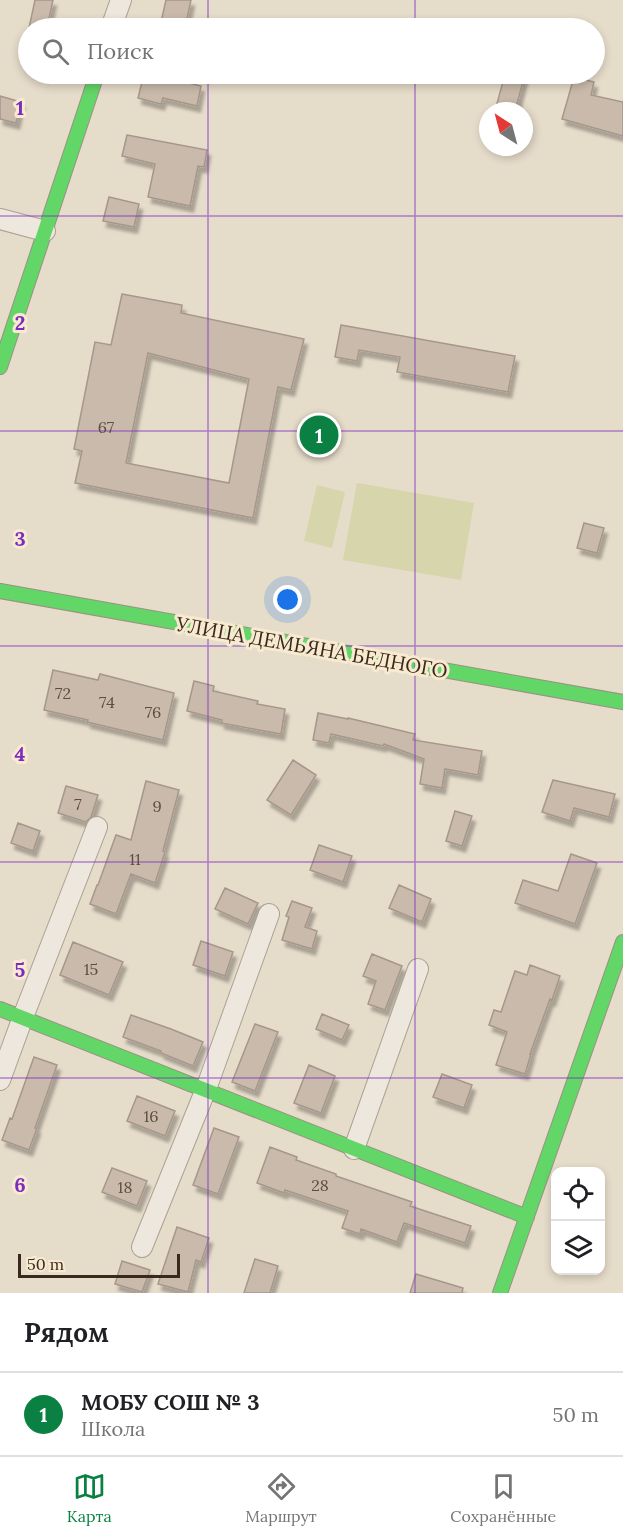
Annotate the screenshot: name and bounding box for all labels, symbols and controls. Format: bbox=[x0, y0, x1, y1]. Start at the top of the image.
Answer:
search box bbox=[18, 18, 605, 84]
icon: search bbox=[39, 35, 72, 68]
text: Поиск bbox=[87, 37, 153, 65]
text: 1 bbox=[16, 95, 24, 120]
north arrow bbox=[479, 102, 533, 156]
text: 2 bbox=[15, 310, 25, 335]
pin: 1 bbox=[300, 412, 338, 458]
house number: 67 bbox=[98, 417, 115, 437]
text: 3 bbox=[14, 526, 26, 551]
your location bbox=[273, 585, 302, 614]
street label: УЛИЦА ДЕМЬЯНА БЕДНОГО bbox=[173, 611, 450, 683]
house number: 72 bbox=[55, 683, 71, 703]
house number: 74 bbox=[99, 692, 115, 712]
house number: 76 bbox=[145, 702, 161, 722]
text: 4 bbox=[15, 741, 26, 766]
house number: 7 bbox=[74, 794, 82, 814]
house number: 9 bbox=[152, 796, 162, 816]
house number: 11 bbox=[129, 849, 141, 869]
text: 5 bbox=[15, 957, 26, 982]
house number: 15 bbox=[84, 959, 98, 979]
house number: 16 bbox=[143, 1106, 159, 1126]
map controls bbox=[551, 1167, 605, 1275]
button: locate bbox=[551, 1167, 605, 1221]
text: 6 bbox=[14, 1172, 26, 1197]
house number: 28 bbox=[311, 1175, 329, 1195]
house number: 18 bbox=[118, 1177, 132, 1197]
button: layers bbox=[551, 1221, 605, 1275]
scale bar bbox=[18, 1251, 180, 1278]
text: 50 m bbox=[27, 1254, 64, 1274]
text: Рядом bbox=[24, 1316, 109, 1349]
text: МОБУ СОШ № 3 bbox=[81, 1388, 260, 1416]
text: 1 bbox=[39, 1402, 48, 1427]
text: 50 m bbox=[553, 1402, 599, 1427]
text: Школа bbox=[81, 1416, 145, 1441]
tab: Карта bbox=[67, 1470, 112, 1526]
tab: Маршрут bbox=[245, 1470, 317, 1526]
tab: Сохранённые bbox=[450, 1470, 556, 1526]

